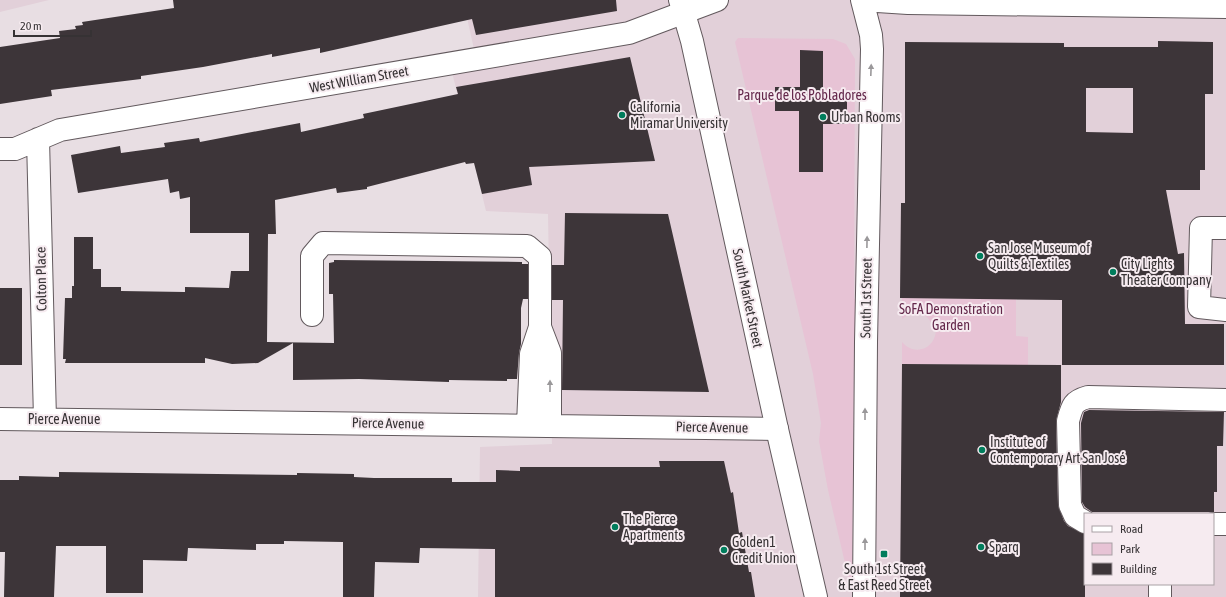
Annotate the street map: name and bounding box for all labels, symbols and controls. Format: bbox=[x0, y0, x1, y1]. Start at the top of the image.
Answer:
scale bar bbox=[14, 12, 91, 38]
text: 20 m bbox=[20, 19, 42, 33]
street label: West William Street bbox=[308, 62, 410, 96]
one-way arrow bbox=[868, 63, 874, 76]
park label: Parque de los Pobladores bbox=[737, 87, 867, 103]
place label: California Miramar University bbox=[630, 99, 728, 131]
place label: Urban Rooms bbox=[831, 109, 900, 125]
marker: California Miramar University bbox=[617, 110, 627, 120]
marker: Urban Rooms bbox=[818, 112, 828, 122]
one-way arrow bbox=[864, 235, 870, 248]
place label: San Jose Museum of Quilts & Textiles bbox=[988, 240, 1090, 272]
street label: Colton Place bbox=[32, 247, 50, 311]
street label: South Market Street bbox=[730, 247, 766, 349]
marker: San Jose Museum of Quilts & Textiles bbox=[975, 251, 985, 261]
place label: City Lights Theater Company bbox=[1121, 256, 1212, 288]
street label: South 1st Street bbox=[857, 258, 875, 338]
marker: City Lights Theater Company bbox=[1108, 267, 1118, 277]
park label: SoFA Demonstration Garden bbox=[899, 301, 1003, 333]
one-way arrow bbox=[547, 379, 553, 392]
one-way arrow bbox=[862, 407, 868, 420]
street label: Pierce Avenue bbox=[28, 411, 100, 427]
street label: Pierce Avenue bbox=[352, 414, 424, 432]
street label: Pierce Avenue bbox=[676, 418, 748, 436]
place label: Institute of Contemporary Art San José bbox=[990, 434, 1126, 466]
marker: Institute of Contemporary Art San José bbox=[977, 445, 987, 455]
place label: The Pierce Apartments bbox=[623, 511, 683, 543]
legend bbox=[1084, 513, 1214, 585]
marker: The Pierce Apartments bbox=[610, 522, 620, 532]
text: Road bbox=[1120, 522, 1143, 536]
place label: Golden1 Credit Union bbox=[732, 534, 796, 566]
one-way arrow bbox=[862, 537, 868, 550]
place label: Sparq bbox=[989, 539, 1019, 555]
marker: Sparq bbox=[976, 542, 986, 552]
text: Park bbox=[1120, 542, 1141, 556]
marker: Golden1 Credit Union bbox=[719, 545, 729, 555]
marker: South 1st Street & East Reed Street bbox=[879, 549, 889, 559]
place label: South 1st Street & East Reed Street bbox=[838, 561, 930, 593]
text: Building bbox=[1120, 562, 1158, 576]

